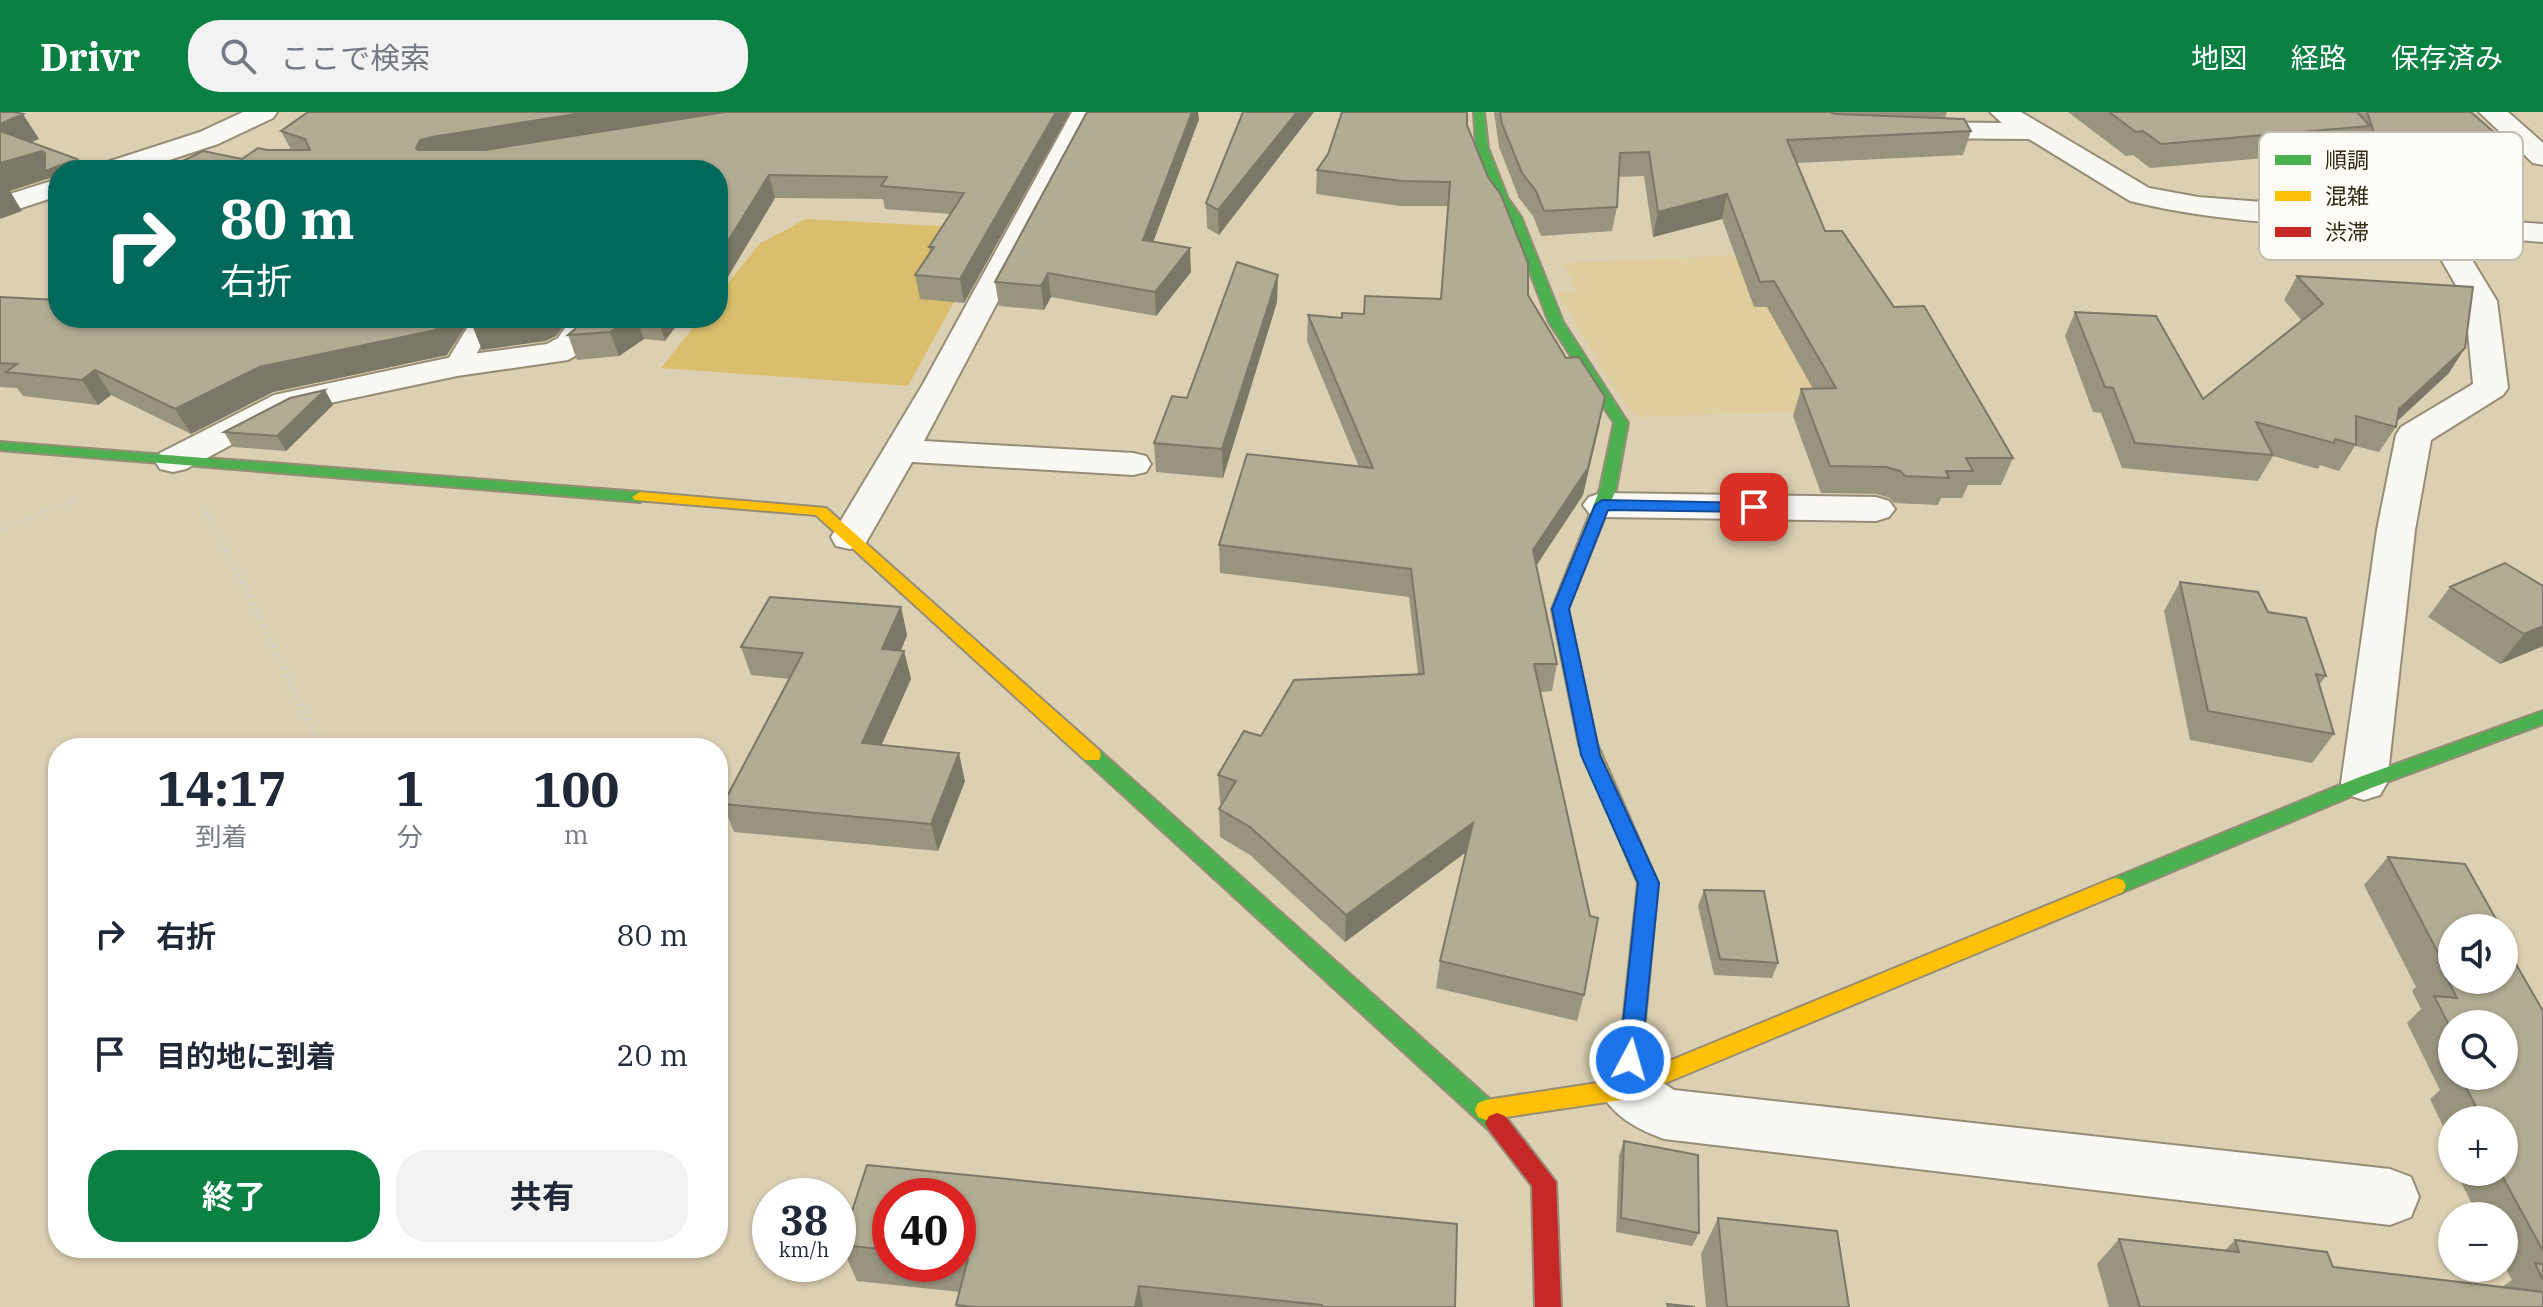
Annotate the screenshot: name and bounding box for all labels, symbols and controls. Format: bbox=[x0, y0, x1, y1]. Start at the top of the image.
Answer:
search box bbox=[188, 20, 748, 92]
text: Drivr bbox=[40, 32, 140, 81]
icon: search bbox=[216, 34, 260, 78]
text: ここで検索 bbox=[280, 38, 430, 77]
text: 地図 bbox=[2191, 39, 2247, 76]
text: 経路 bbox=[2291, 39, 2347, 76]
text: 保存済み bbox=[2391, 39, 2503, 76]
legend bbox=[2259, 132, 2523, 260]
text: 順調 bbox=[2325, 145, 2369, 174]
text: 混雑 bbox=[2325, 181, 2369, 210]
text: 80 m bbox=[220, 182, 355, 254]
icon: right bbox=[88, 192, 192, 296]
text: 渋滞 bbox=[2325, 217, 2369, 246]
text: 右折 bbox=[220, 257, 292, 304]
pin bbox=[1720, 473, 1788, 541]
icon: arrive bbox=[1732, 485, 1776, 529]
text: 14:17 bbox=[157, 757, 287, 819]
text: 1 bbox=[395, 757, 424, 819]
text: 100 bbox=[533, 758, 619, 820]
text: m bbox=[564, 817, 588, 851]
text: 到着 bbox=[196, 819, 248, 853]
text: 分 bbox=[397, 819, 423, 853]
icon: right bbox=[88, 912, 132, 956]
map controls bbox=[2438, 914, 2518, 1282]
button: sound bbox=[2438, 914, 2518, 994]
text: 80 m bbox=[616, 915, 688, 954]
text: 右折 bbox=[156, 916, 216, 955]
button: search bbox=[2438, 1010, 2518, 1090]
position arrow bbox=[1588, 1018, 1672, 1102]
icon: arrive bbox=[88, 1032, 132, 1076]
text: 20 m bbox=[616, 1035, 688, 1074]
text: 目的地に到着 bbox=[156, 1036, 336, 1075]
button: + bbox=[2438, 1106, 2518, 1186]
button: 終了 bbox=[88, 1150, 380, 1242]
button: 共有 bbox=[396, 1150, 688, 1242]
speed limit sign: 40 bbox=[872, 1178, 976, 1282]
text: 38 bbox=[780, 1194, 828, 1246]
button: − bbox=[2438, 1202, 2518, 1282]
text: km/h bbox=[779, 1236, 829, 1263]

